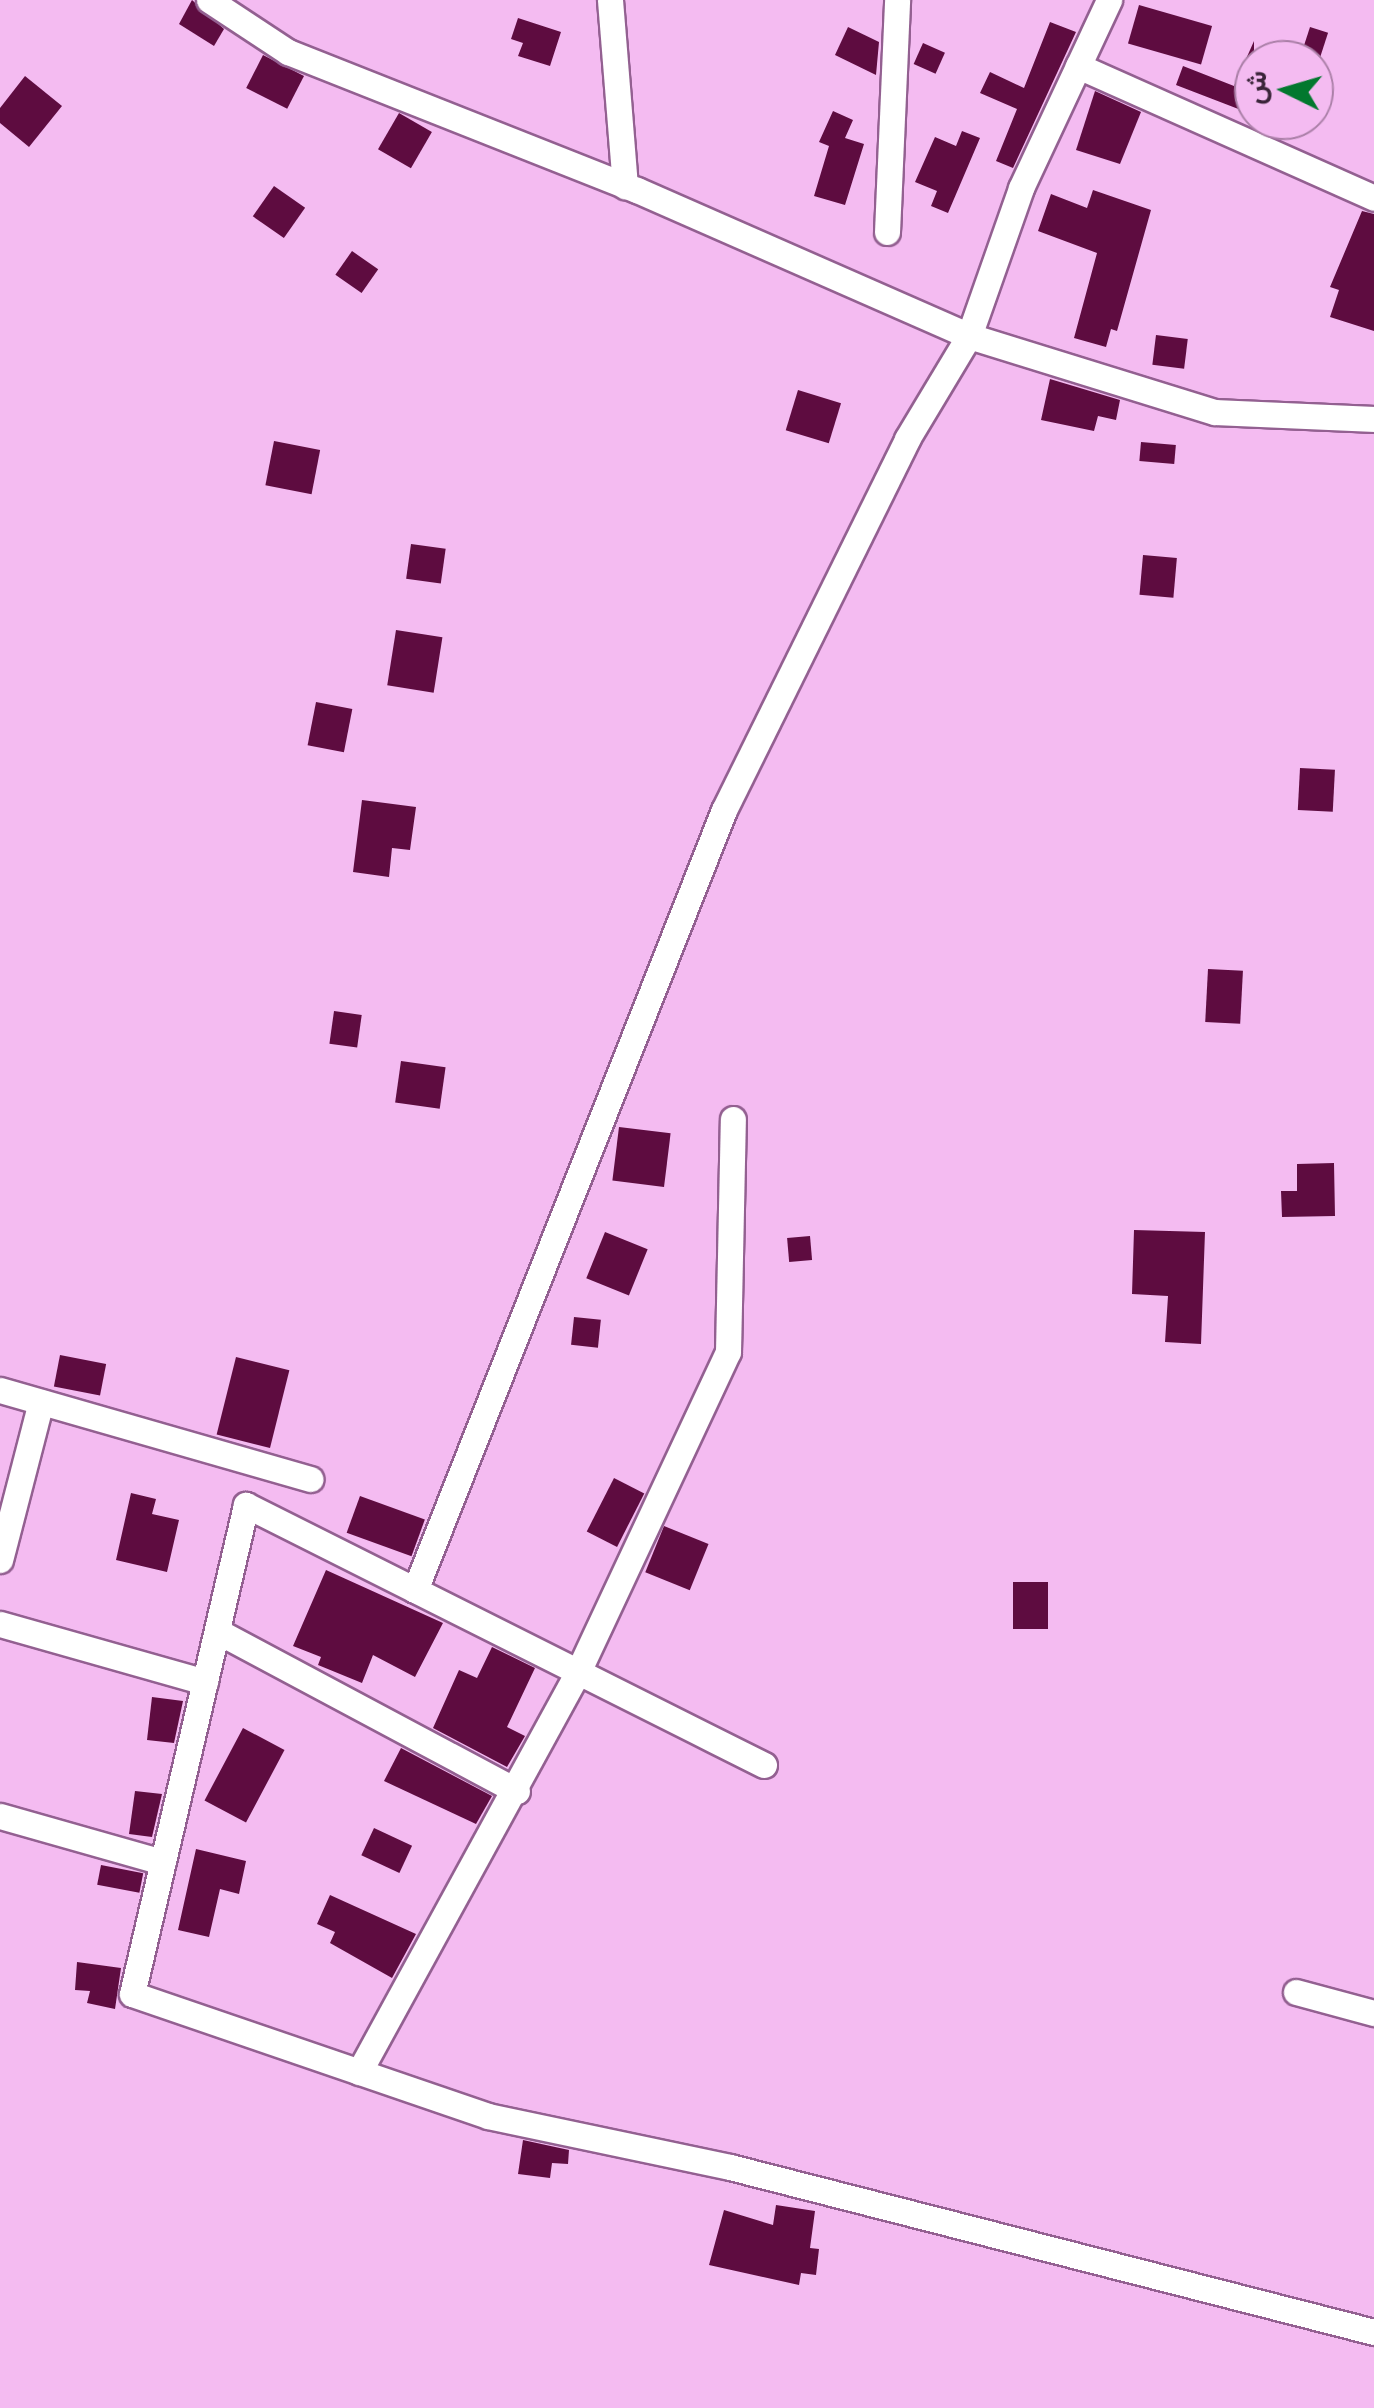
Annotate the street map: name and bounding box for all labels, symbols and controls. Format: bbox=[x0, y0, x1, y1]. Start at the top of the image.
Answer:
north arrow bbox=[1234, 40, 1334, 140]
text: ش bbox=[1236, 69, 1277, 106]

